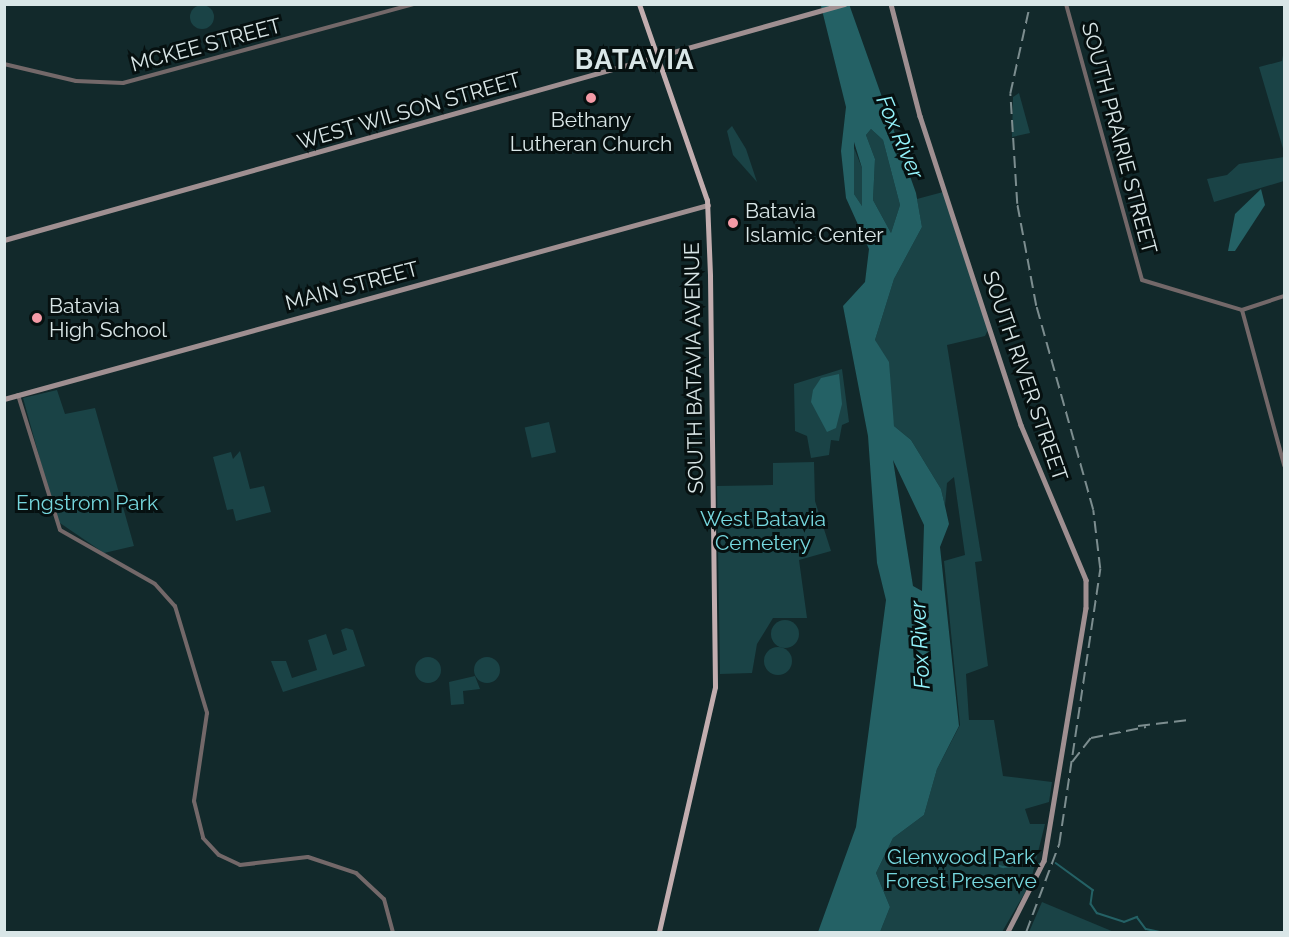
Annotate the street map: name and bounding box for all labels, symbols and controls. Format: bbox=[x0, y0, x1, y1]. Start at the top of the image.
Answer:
street label: MCKEE STREET bbox=[128, 13, 284, 77]
street label: SOUTH PRAIRIE STREET bbox=[1076, 19, 1162, 257]
district label: BATAVIA bbox=[575, 44, 695, 76]
street label: WEST WILSON STREET bbox=[294, 67, 524, 155]
marker: Bethany Lutheran Church bbox=[584, 91, 598, 105]
water label: Fox River bbox=[871, 91, 929, 183]
place label: Bethany Lutheran Church bbox=[510, 107, 672, 157]
place label: Batavia Islamic Center bbox=[745, 198, 884, 248]
marker: Batavia Islamic Center bbox=[726, 216, 740, 230]
street label: SOUTH BATAVIA AVENUE bbox=[679, 241, 709, 495]
street label: MAIN STREET bbox=[283, 256, 421, 316]
street label: SOUTH RIVER STREET bbox=[977, 268, 1073, 484]
place label: Batavia High School bbox=[49, 293, 167, 343]
marker: Batavia High School bbox=[30, 311, 44, 325]
park label: Engstrom Park bbox=[16, 490, 158, 516]
park label: West Batavia Cemetery bbox=[700, 506, 826, 556]
water label: Fox River bbox=[905, 600, 935, 690]
park label: Glenwood Park Forest Preserve bbox=[885, 844, 1037, 894]

